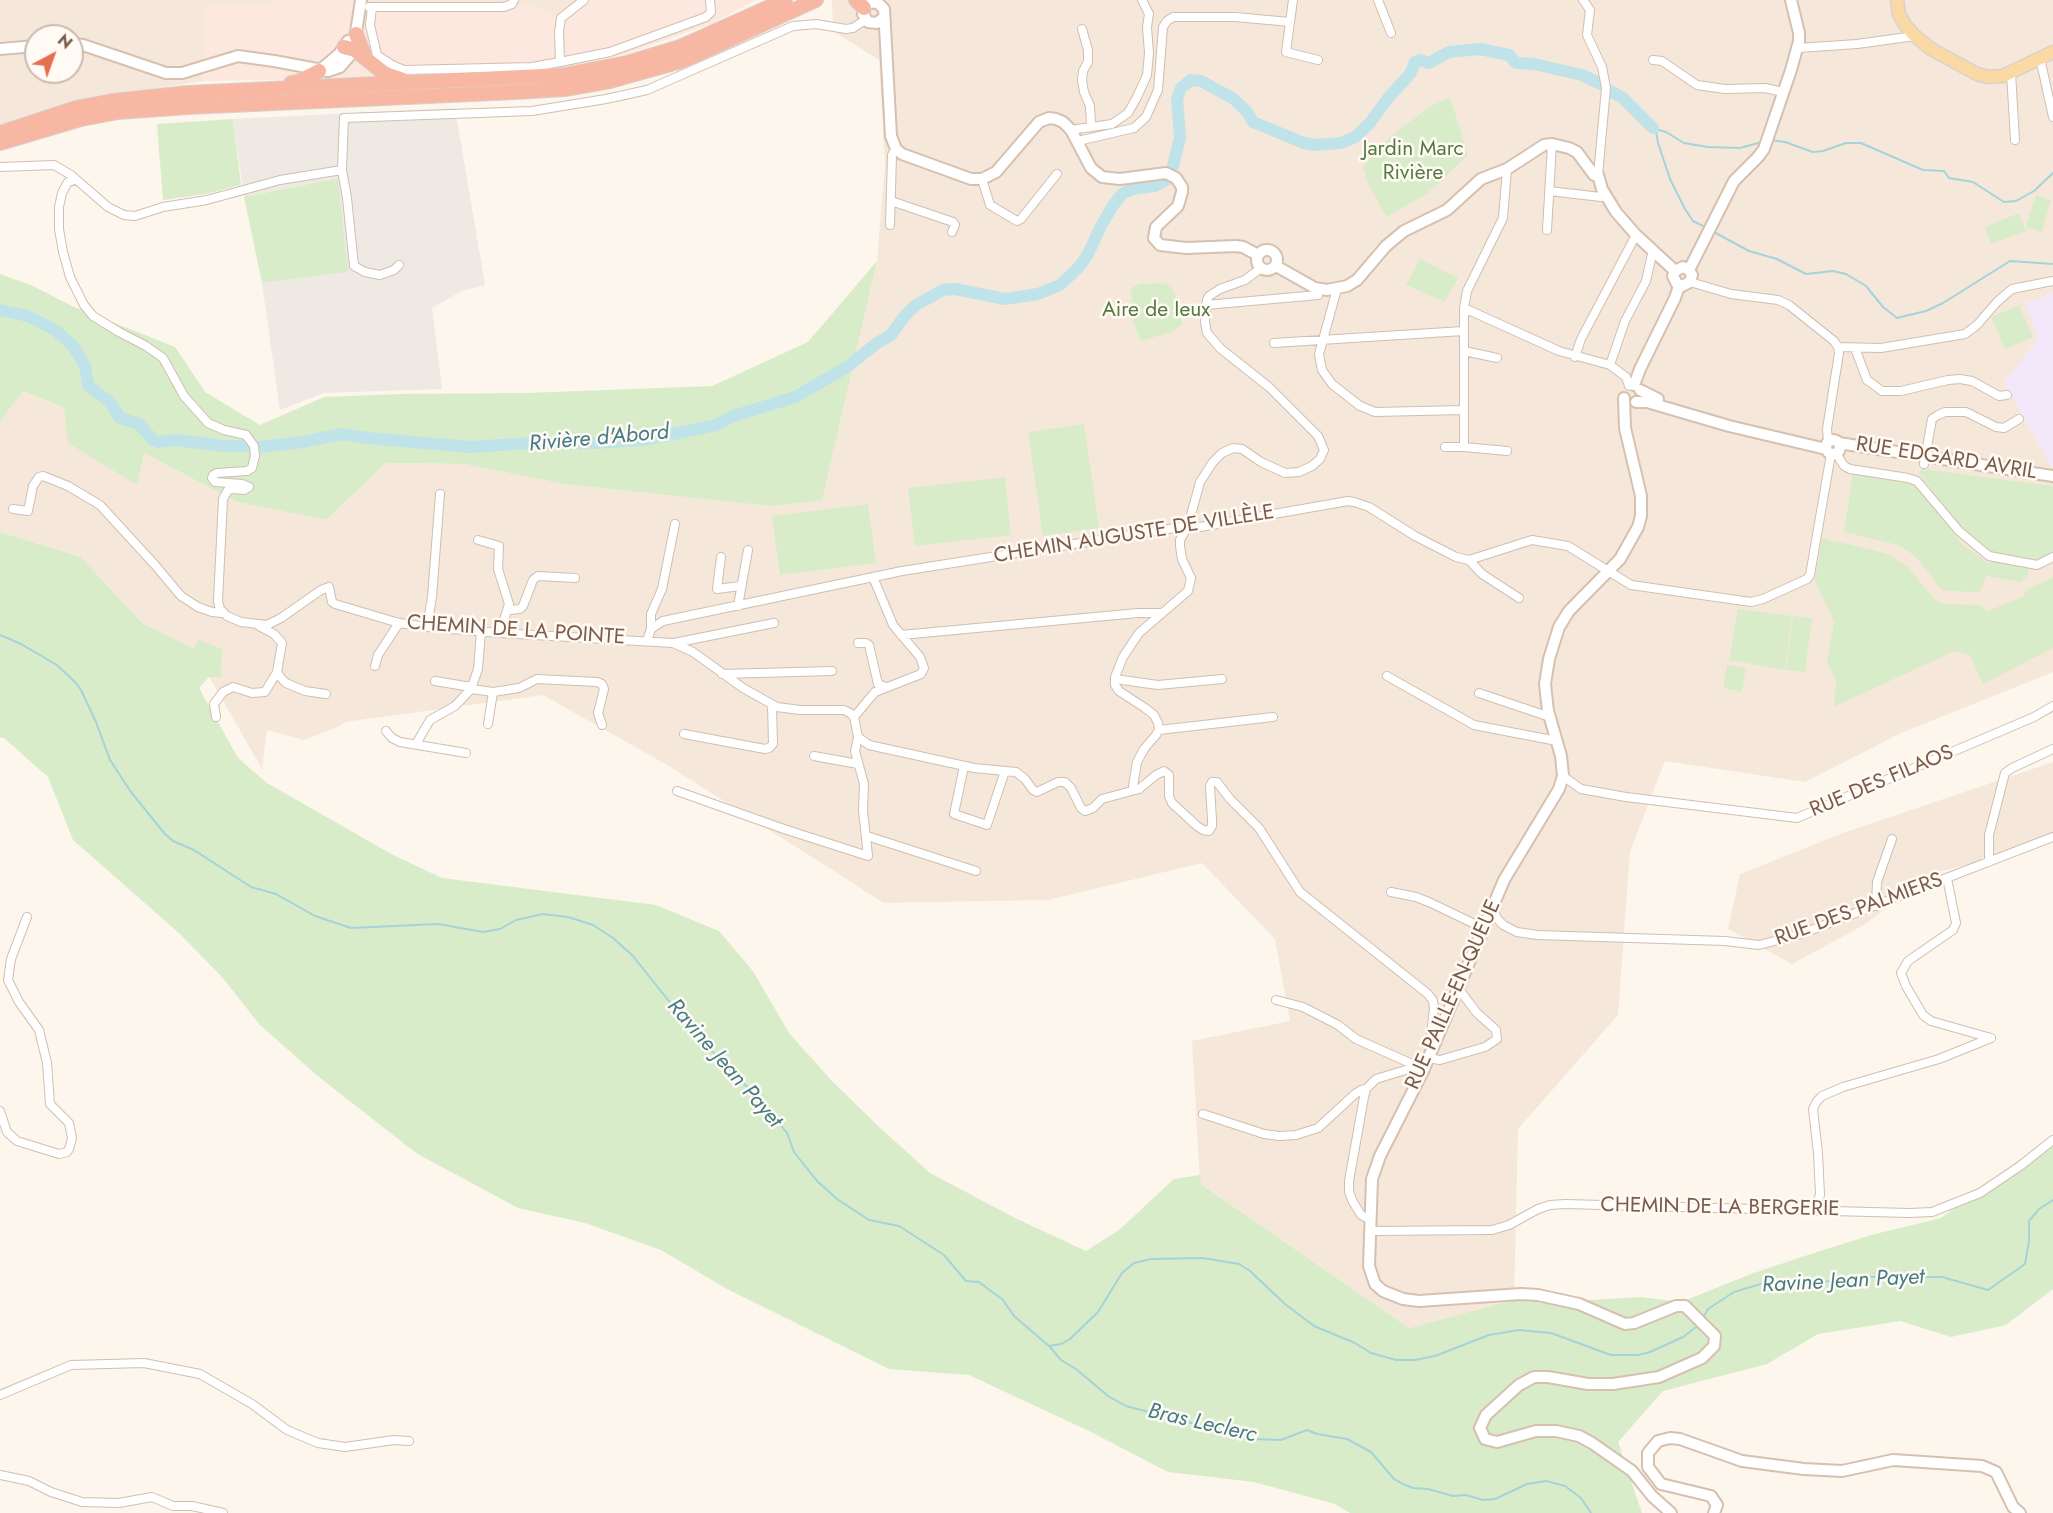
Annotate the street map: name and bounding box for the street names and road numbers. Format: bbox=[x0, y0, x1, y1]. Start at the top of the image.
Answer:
street label: RUE EDGARD AVRIL bbox=[1854, 432, 2038, 486]
street label: CHEMIN AUGUSTE DE VILLÈLE bbox=[992, 500, 1276, 570]
street label: CHEMIN DE LA POINTE bbox=[406, 611, 626, 651]
street label: RUE DES FILAOS bbox=[1806, 740, 1958, 824]
street label: RUE DES PALMIERS bbox=[1772, 868, 1946, 952]
street label: RUE PAILLE-EN-QUEUE bbox=[1401, 896, 1507, 1094]
street label: CHEMIN DE LA BERGERIE bbox=[1600, 1193, 1840, 1223]

